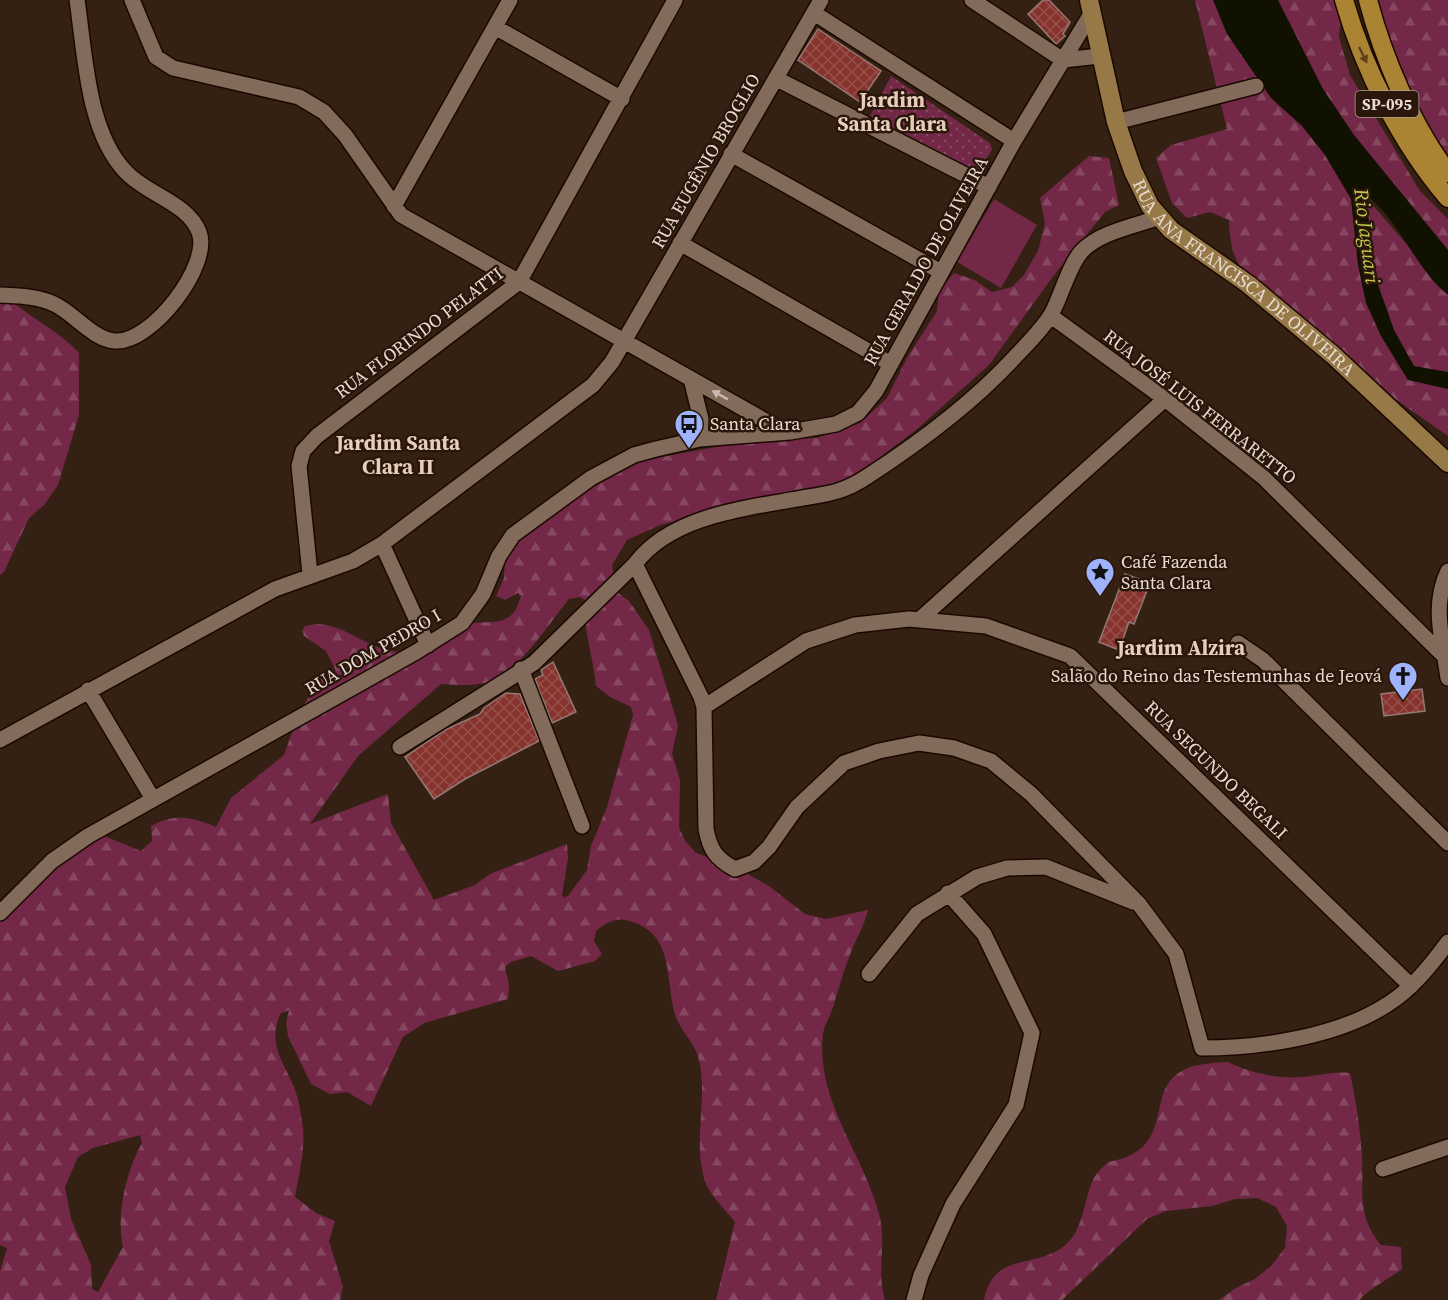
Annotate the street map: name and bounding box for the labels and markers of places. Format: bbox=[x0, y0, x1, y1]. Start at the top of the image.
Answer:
bus stop icon: Santa Clara bbox=[673, 408, 705, 450]
place label: Santa Clara bbox=[710, 411, 801, 436]
place label: Café Fazenda Santa Clara bbox=[1121, 549, 1228, 595]
place icon: Café Fazenda Santa Clara bbox=[1084, 556, 1116, 598]
church icon: Salão do Reino das Testemunhas de Jeová bbox=[1387, 660, 1419, 702]
place label: Salão do Reino das Testemunhas de Jeová bbox=[1051, 663, 1383, 688]

